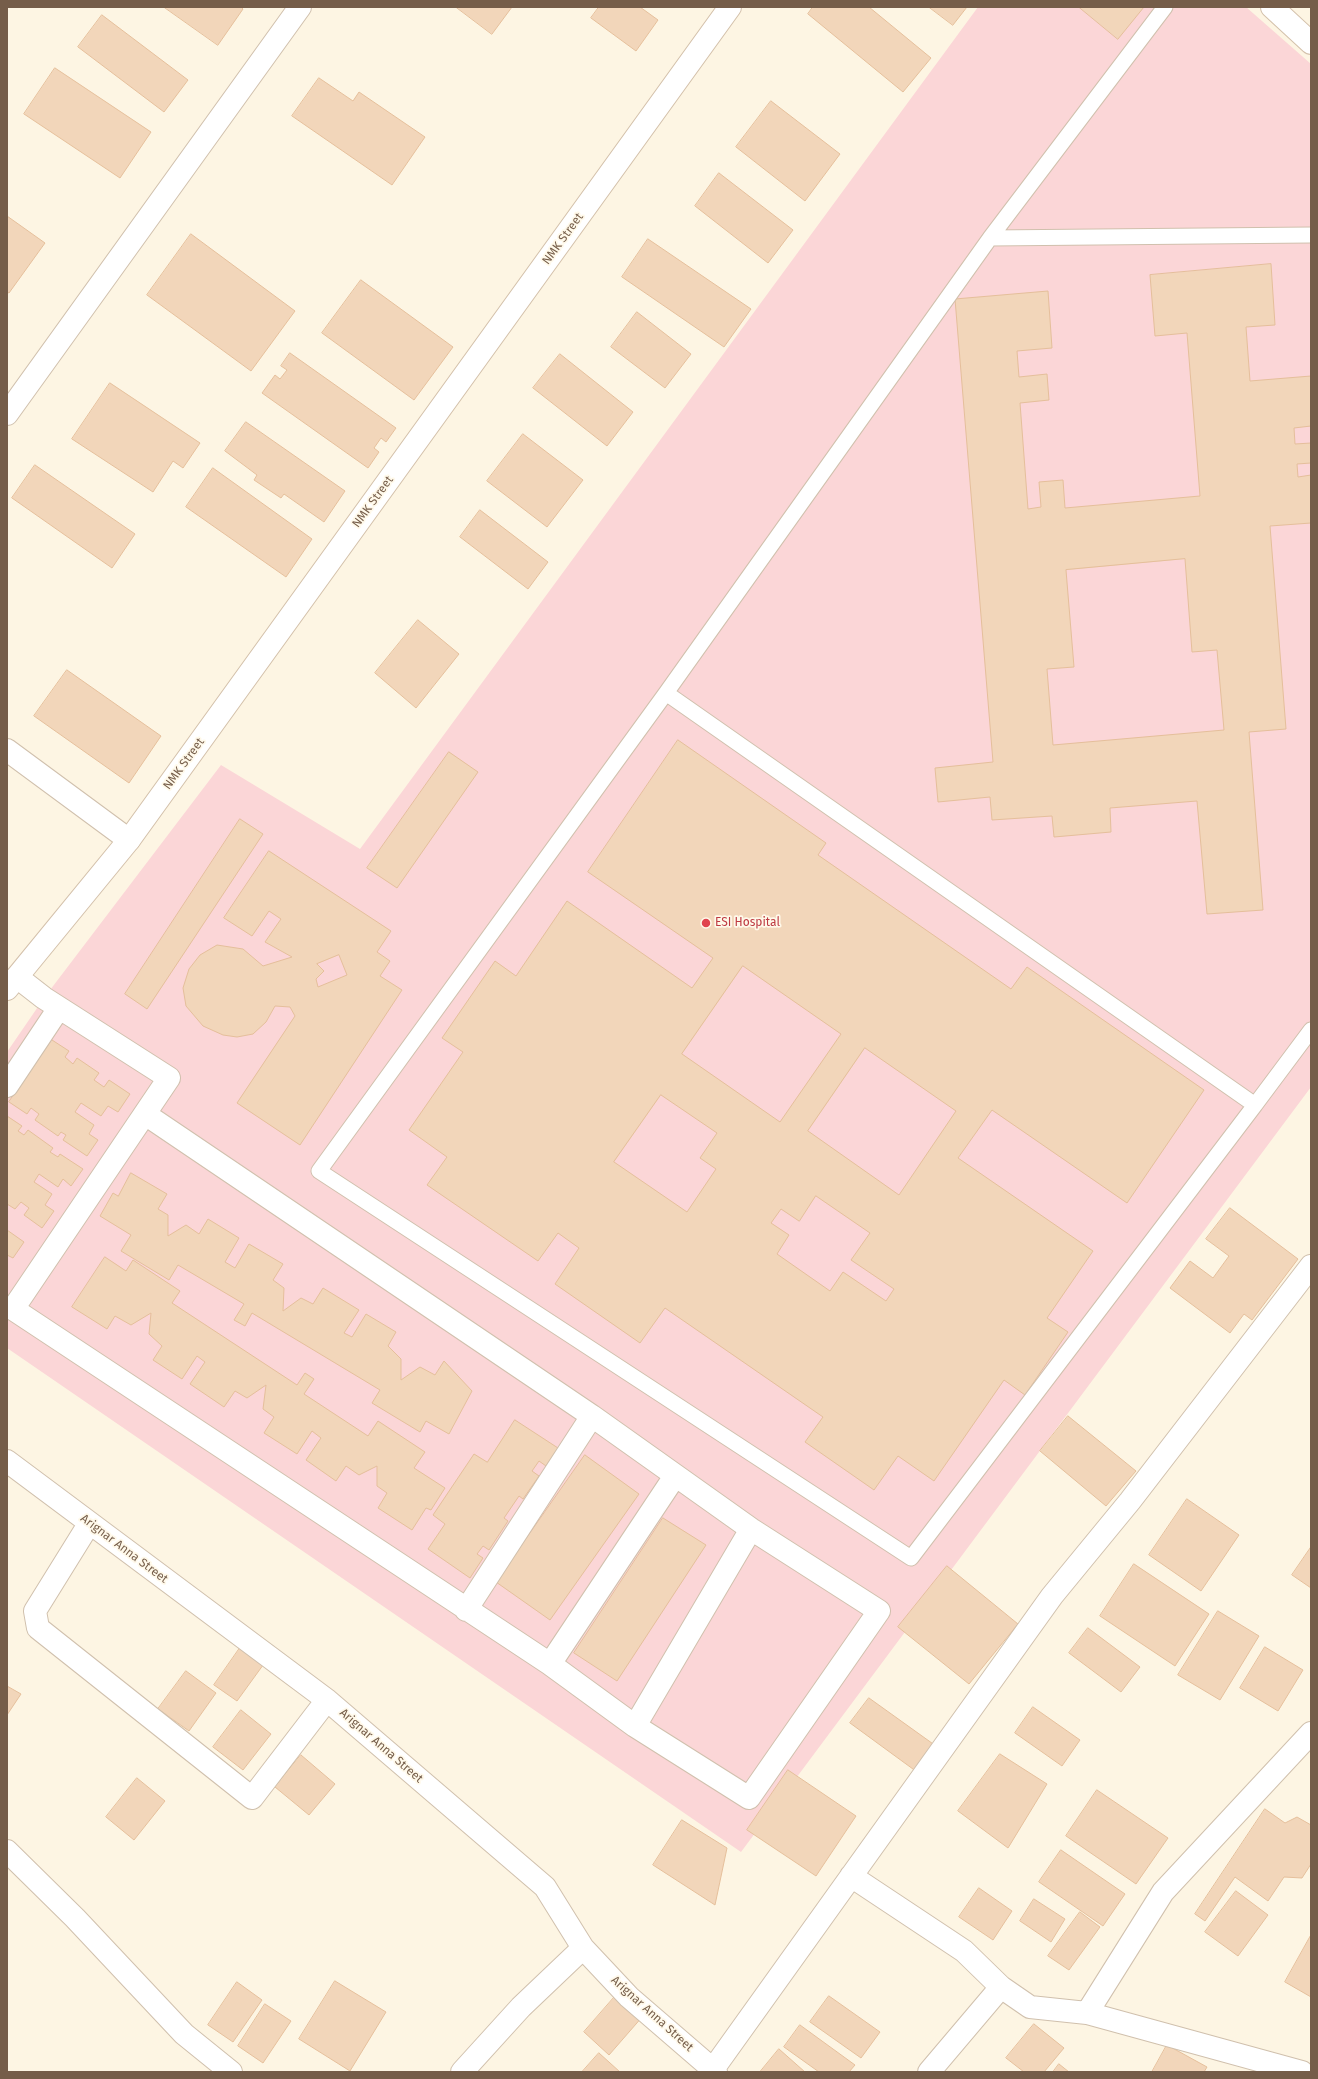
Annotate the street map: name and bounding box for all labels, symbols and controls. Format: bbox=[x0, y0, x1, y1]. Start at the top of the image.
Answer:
street label: NMK Street bbox=[539, 210, 587, 268]
street label: NMK Street bbox=[349, 473, 397, 531]
street label: NMK Street bbox=[160, 735, 208, 793]
place label: ESI Hospital bbox=[715, 916, 780, 930]
marker: ESI Hospital bbox=[700, 917, 712, 929]
street label: Arignar Anna Street bbox=[77, 1511, 171, 1587]
street label: Arignar Anna Street bbox=[336, 1706, 426, 1786]
street label: Arignar Anna Street bbox=[608, 1973, 696, 2055]

